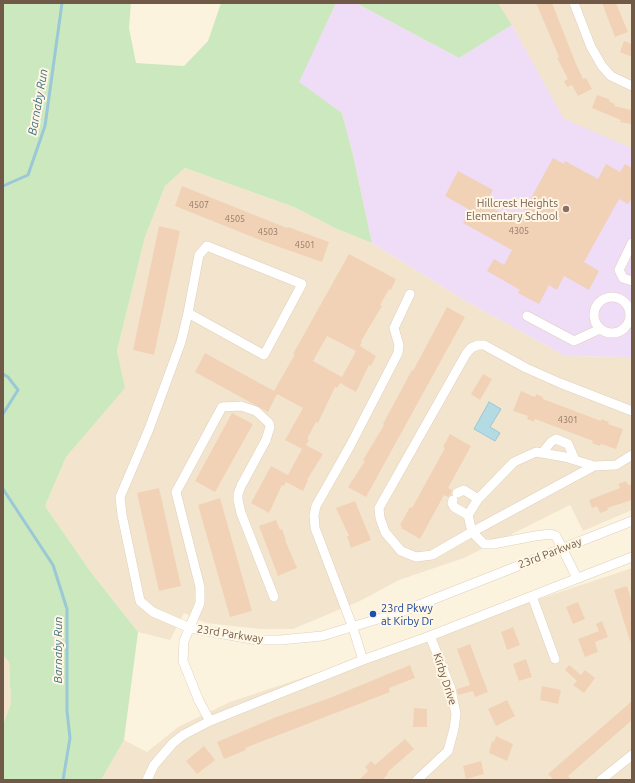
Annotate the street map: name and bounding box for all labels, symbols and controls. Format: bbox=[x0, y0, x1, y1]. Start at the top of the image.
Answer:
water label: Barnaby Run bbox=[25, 68, 51, 136]
place label: Hillcrest Heights Elementary School bbox=[466, 196, 558, 222]
house number: 4507 bbox=[189, 200, 209, 210]
marker: Hillcrest Heights Elementary School bbox=[561, 204, 571, 214]
house number: 4505 bbox=[225, 214, 245, 224]
house number: 4305 bbox=[509, 226, 529, 236]
house number: 4503 bbox=[258, 227, 278, 237]
house number: 4501 bbox=[295, 240, 315, 250]
house number: 4301 bbox=[558, 415, 578, 425]
street label: 23rd Parkway bbox=[516, 535, 584, 571]
place label: 23rd Pkwy at Kirby Dr bbox=[381, 601, 433, 627]
marker: 23rd Pkwy at Kirby Dr bbox=[368, 609, 378, 619]
water label: Barnaby Run bbox=[51, 616, 65, 684]
street label: 23rd Parkway bbox=[196, 622, 264, 646]
street label: Kirby Drive bbox=[430, 651, 460, 707]

